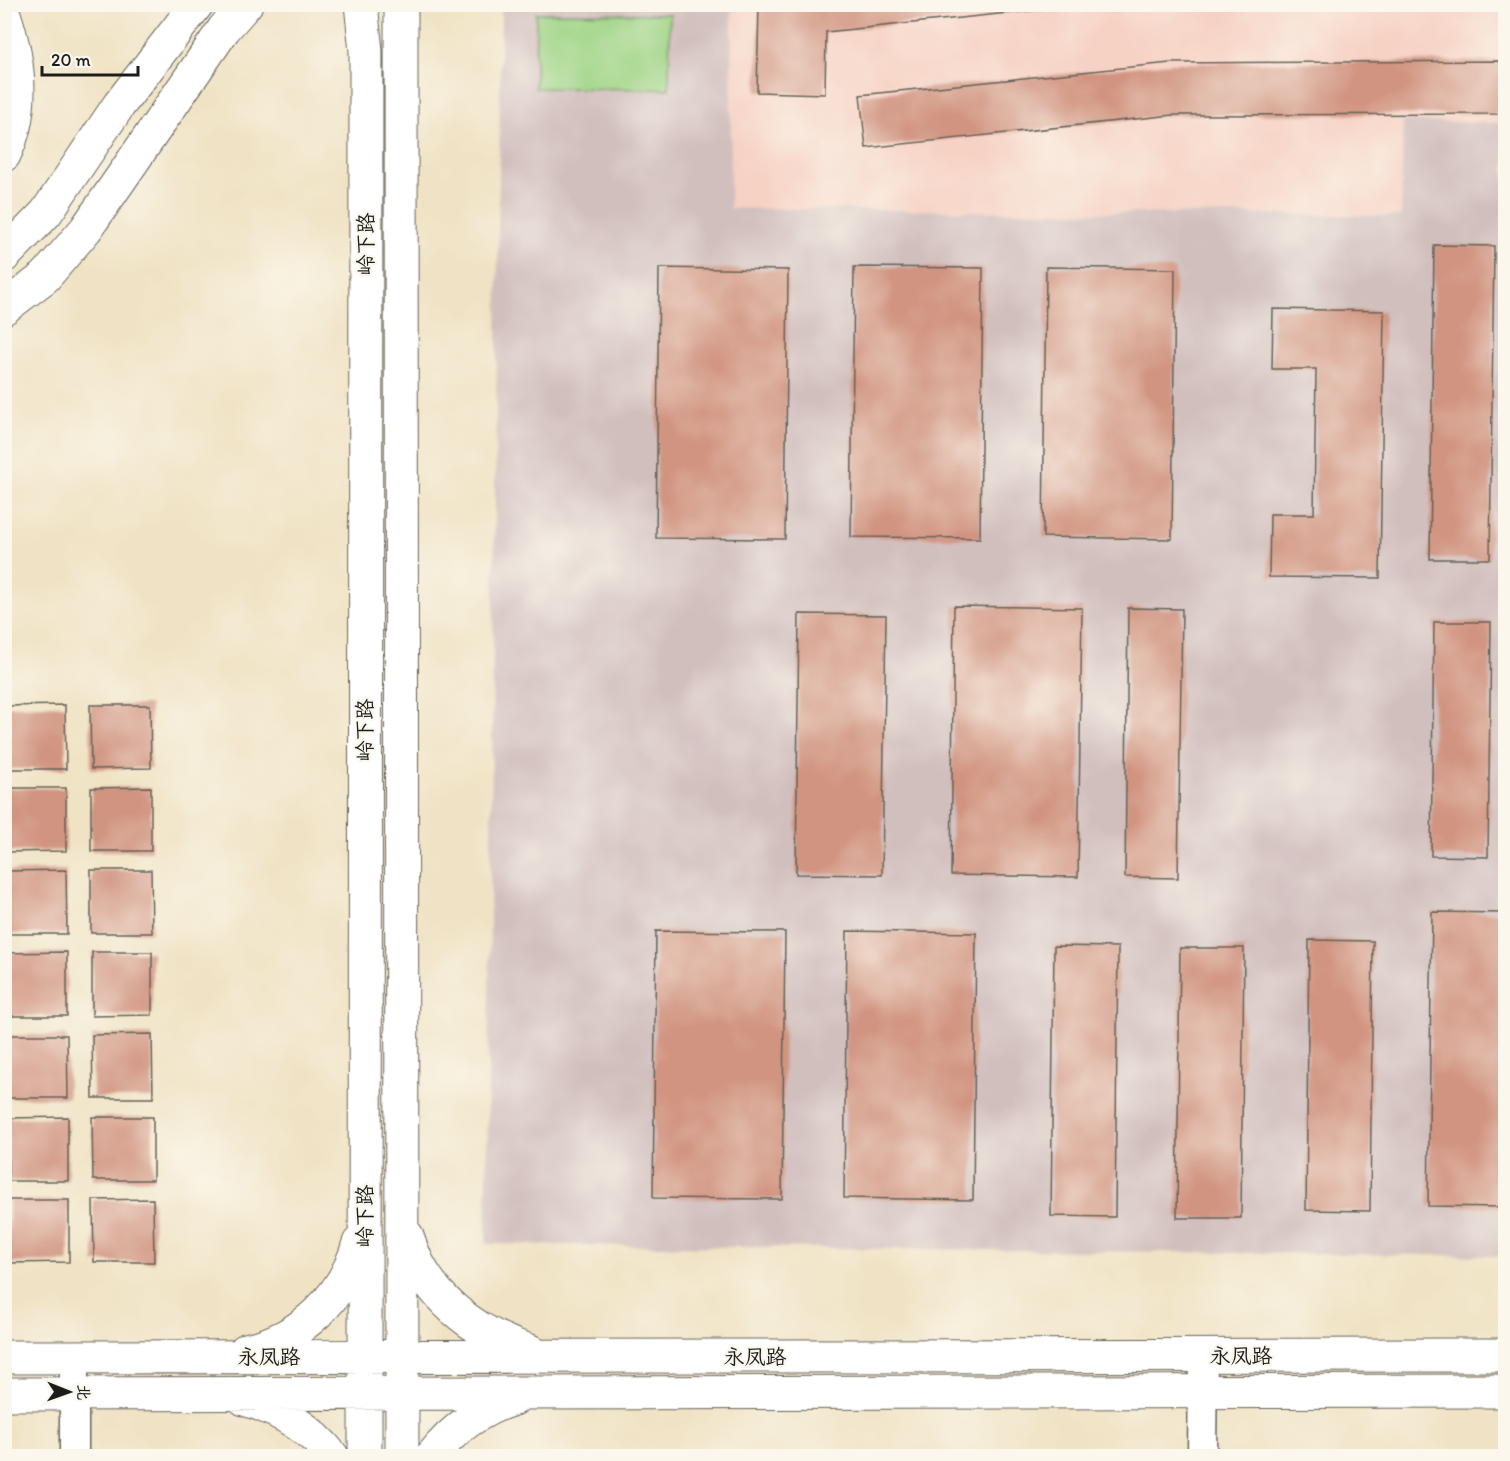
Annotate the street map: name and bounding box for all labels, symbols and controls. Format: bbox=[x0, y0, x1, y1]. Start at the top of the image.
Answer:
scale bar bbox=[42, 39, 138, 77]
text: 20 m bbox=[51, 49, 91, 71]
street label: 岭下路 bbox=[353, 213, 378, 276]
street label: 岭下路 bbox=[352, 699, 377, 762]
street label: 岭下路 bbox=[352, 1185, 377, 1248]
street label: 永凤路 bbox=[1210, 1343, 1273, 1368]
street label: 永凤路 bbox=[238, 1344, 301, 1369]
street label: 永凤路 bbox=[724, 1344, 787, 1369]
north arrow bbox=[39, 1362, 99, 1422]
text: 北 bbox=[74, 1384, 93, 1400]

